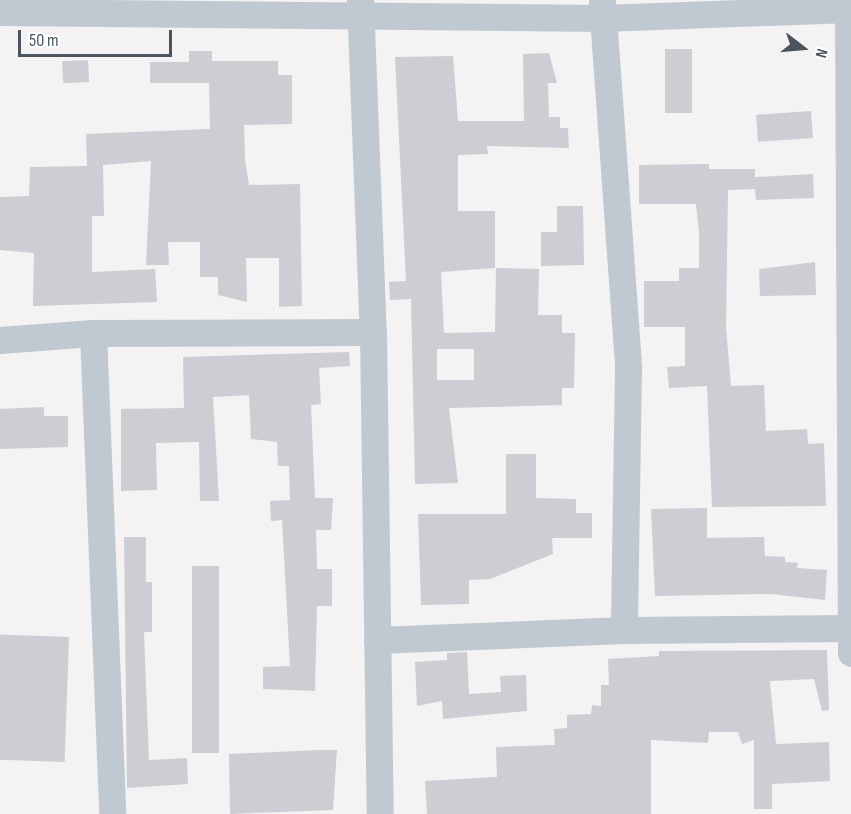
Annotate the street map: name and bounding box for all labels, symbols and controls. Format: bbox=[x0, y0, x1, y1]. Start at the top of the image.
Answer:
scale bar bbox=[21, 18, 176, 56]
north arrow bbox=[773, 18, 833, 78]
text: 50 m bbox=[29, 30, 59, 51]
text: N bbox=[810, 46, 831, 60]

